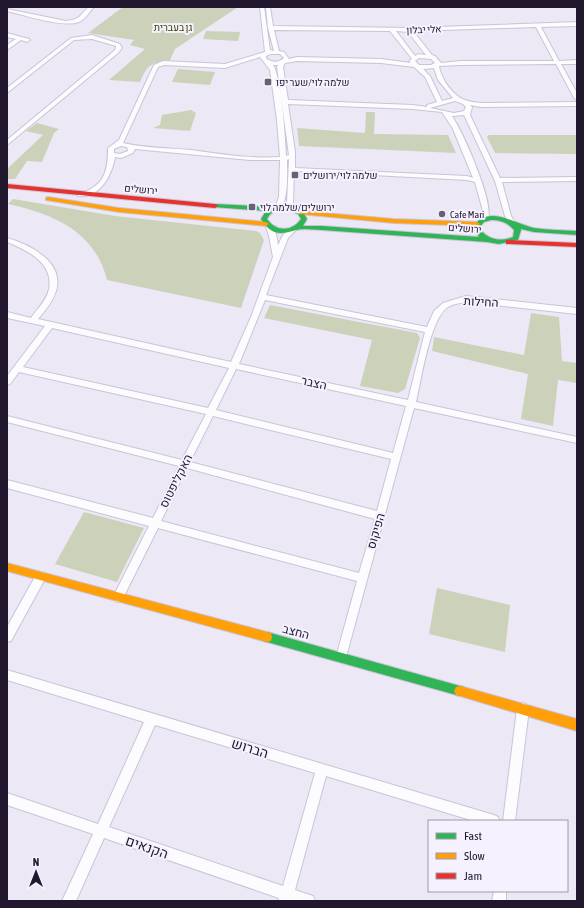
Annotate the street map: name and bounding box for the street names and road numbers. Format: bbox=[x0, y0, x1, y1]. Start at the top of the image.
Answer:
street label: אלי יבלון bbox=[406, 23, 442, 36]
street label: ירושלים bbox=[124, 183, 158, 196]
street label: ירושלים bbox=[448, 222, 482, 235]
street label: החילות bbox=[463, 294, 499, 310]
street label: הצבר bbox=[300, 373, 328, 393]
street label: האקליפטוס bbox=[157, 452, 195, 510]
street label: הפיקוס bbox=[364, 511, 388, 551]
street label: החצב bbox=[281, 622, 311, 642]
street label: הברוש bbox=[230, 735, 270, 761]
street label: הקנאים bbox=[124, 832, 170, 862]

